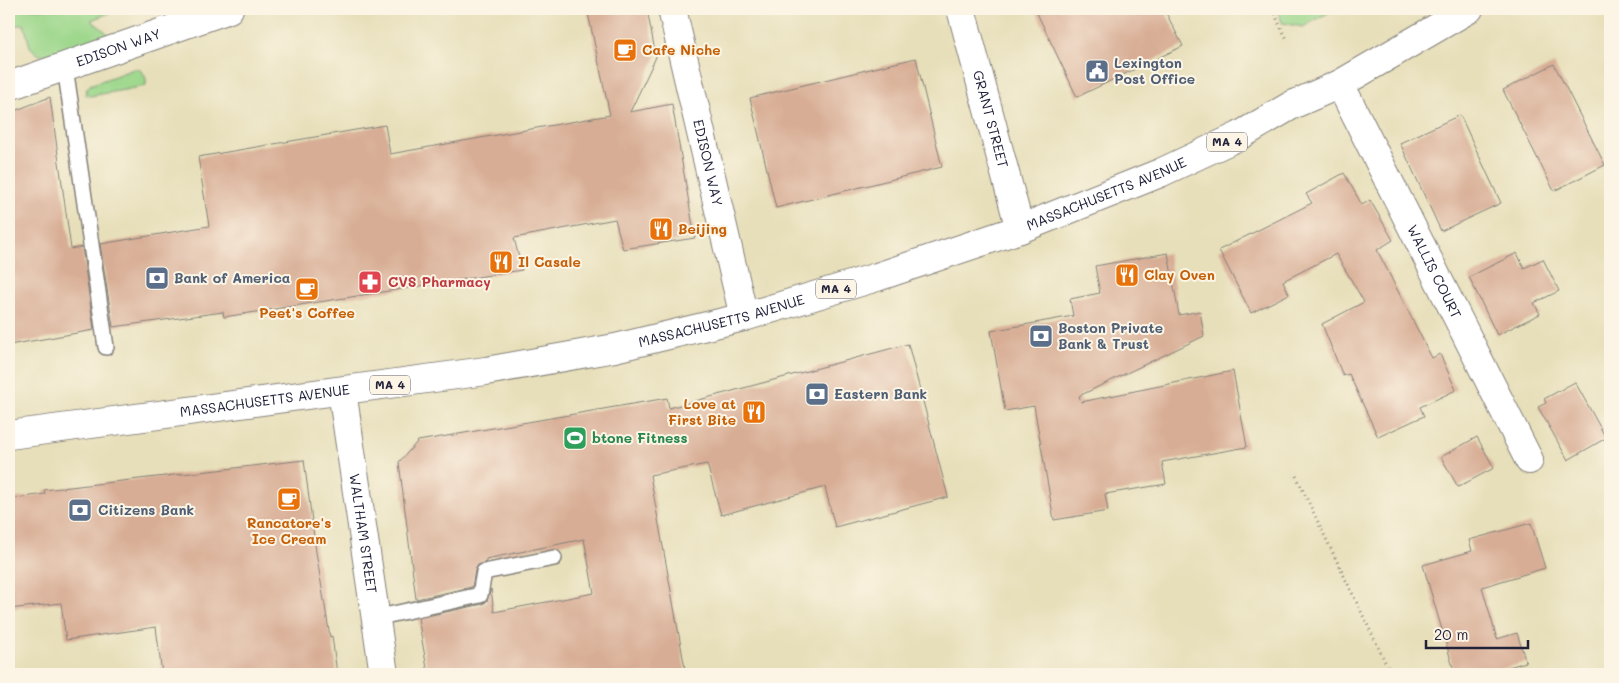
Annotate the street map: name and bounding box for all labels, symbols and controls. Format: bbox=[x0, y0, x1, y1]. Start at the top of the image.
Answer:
street label: EDISON WAY bbox=[73, 24, 163, 71]
cafe icon: Cafe Niche bbox=[612, 37, 638, 63]
place label: Cafe Niche bbox=[642, 40, 721, 59]
place label: Lexington Post Office bbox=[1114, 53, 1195, 88]
public building icon: Lexington Post Office bbox=[1084, 58, 1110, 84]
street label: GRANT STREET bbox=[969, 68, 1013, 170]
street label: EDISON WAY bbox=[689, 117, 728, 208]
road number: MA 4 bbox=[1207, 132, 1247, 152]
street label: MASSACHUSETTS AVENUE bbox=[1023, 152, 1189, 234]
restaurant icon: Beijing bbox=[648, 216, 674, 242]
place label: Beijing bbox=[678, 219, 727, 238]
street label: WALLIS COURT bbox=[1403, 221, 1466, 322]
restaurant icon: Il Casale bbox=[488, 249, 514, 275]
place label: Il Casale bbox=[518, 252, 581, 271]
restaurant icon: Clay Oven bbox=[1114, 262, 1140, 288]
bank icon: Bank of America bbox=[144, 265, 170, 291]
place label: Clay Oven bbox=[1144, 265, 1215, 284]
place label: Bank of America bbox=[174, 268, 291, 287]
pharmacy icon: CVS Pharmacy bbox=[357, 269, 383, 295]
place label: CVS Pharmacy bbox=[388, 272, 491, 291]
cafe icon: Peet's Coffee bbox=[294, 276, 320, 302]
road number: MA 4 bbox=[816, 280, 856, 298]
street label: MASSACHUSETTS AVENUE bbox=[636, 289, 807, 351]
place label: Peet's Coffee bbox=[259, 303, 355, 322]
place label: Boston Private Bank & Trust bbox=[1058, 318, 1163, 353]
bank icon: Boston Private Bank & Trust bbox=[1028, 323, 1054, 349]
road number: MA 4 bbox=[370, 376, 410, 394]
street label: MASSACHUSETTS AVENUE bbox=[179, 379, 351, 421]
bank icon: Eastern Bank bbox=[804, 381, 830, 407]
place label: Eastern Bank bbox=[834, 384, 927, 403]
place label: Love at First Bite bbox=[668, 394, 736, 429]
restaurant icon: Love at First Bite bbox=[741, 399, 767, 425]
sports icon: btone Fitness bbox=[562, 425, 588, 451]
place label: btone Fitness bbox=[592, 428, 687, 447]
street label: WALTHAM STREET bbox=[345, 472, 382, 595]
cafe icon: Rancatore's Ice Cream bbox=[276, 486, 302, 512]
bank icon: Citizens Bank bbox=[67, 497, 93, 523]
place label: Citizens Bank bbox=[98, 500, 194, 519]
place label: Rancatore's Ice Cream bbox=[247, 513, 331, 548]
scale bar bbox=[1426, 618, 1529, 650]
text: 20 m bbox=[1434, 624, 1468, 644]

